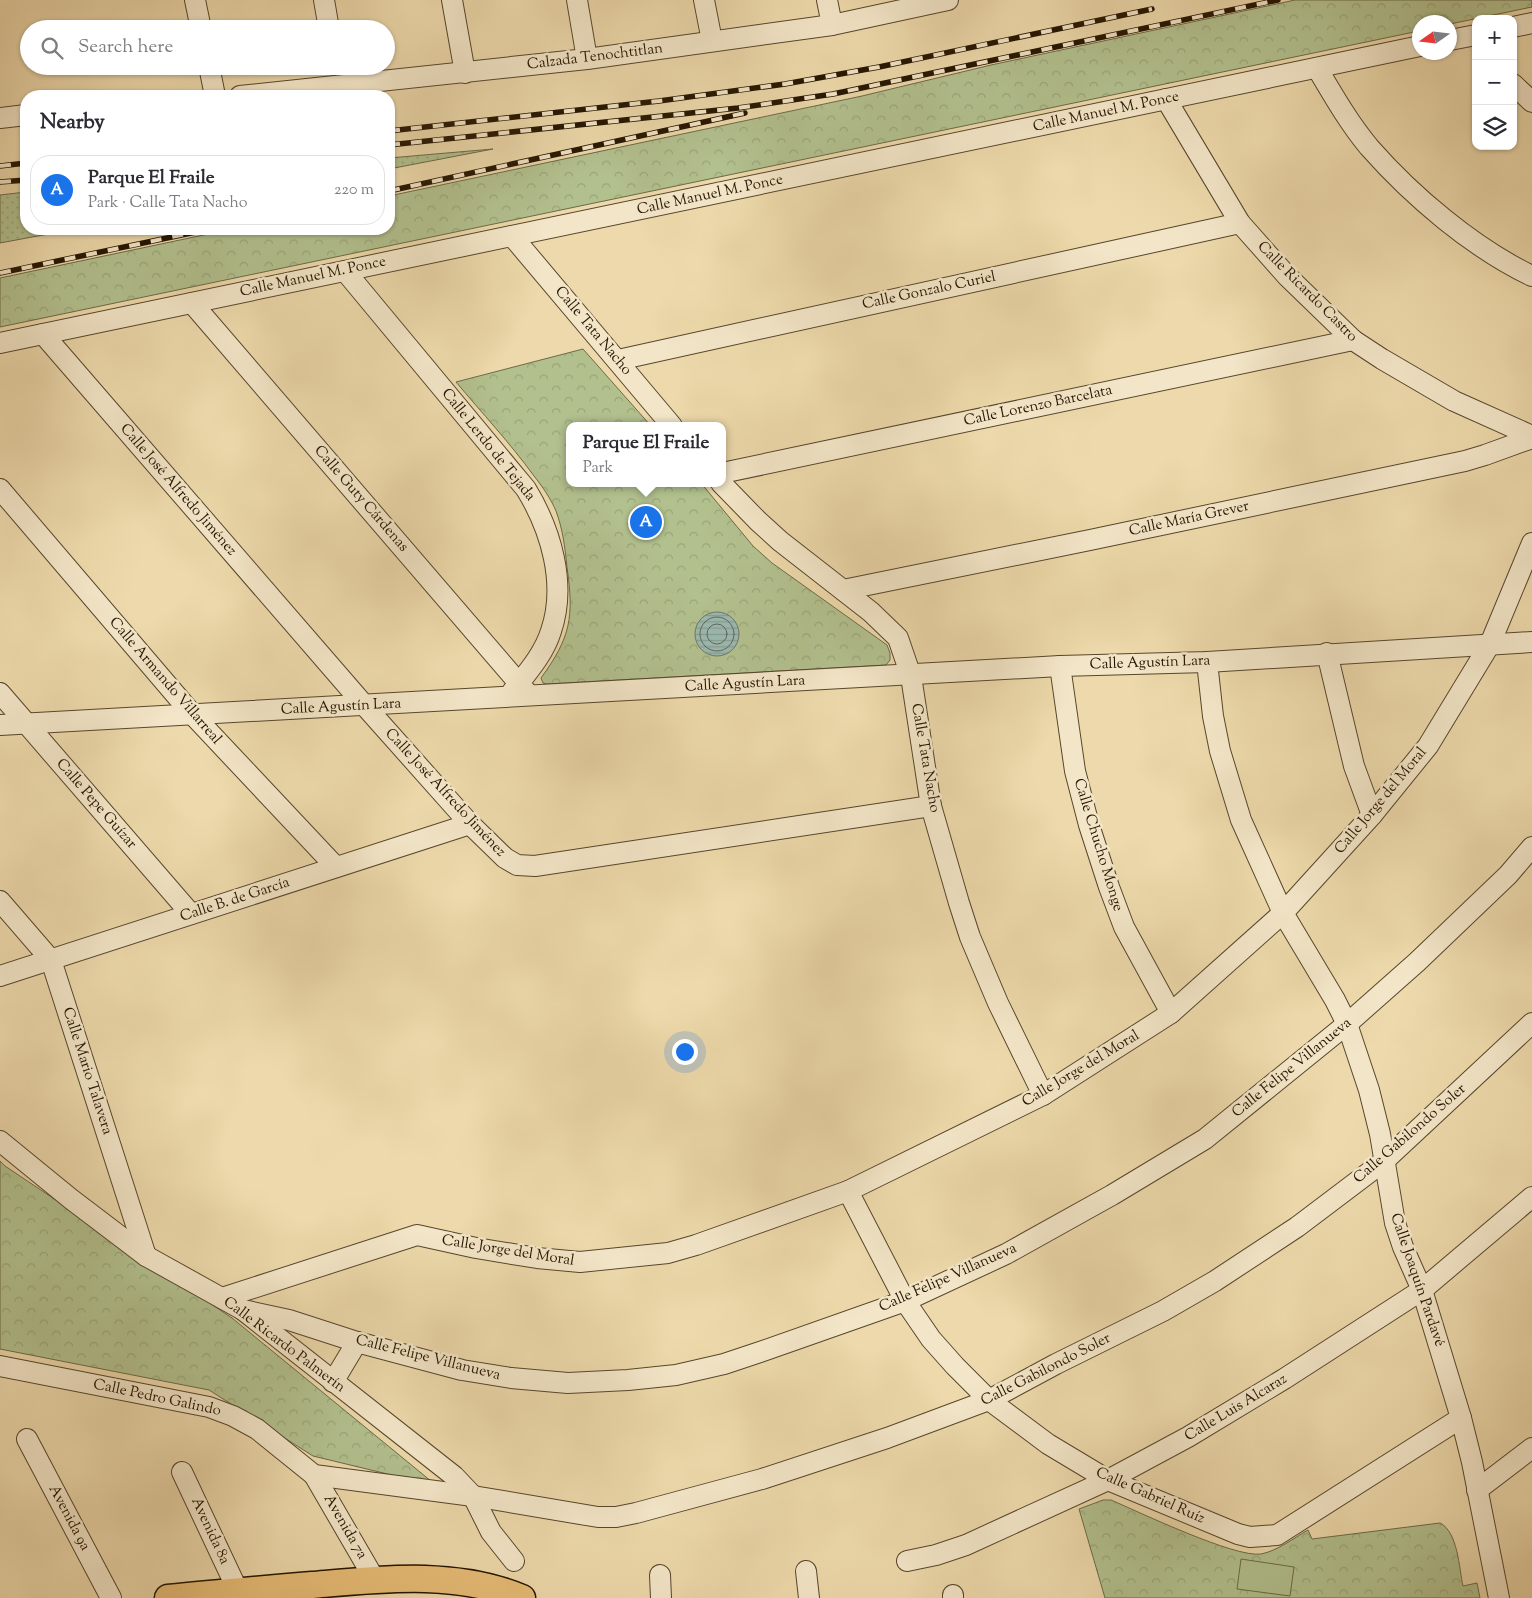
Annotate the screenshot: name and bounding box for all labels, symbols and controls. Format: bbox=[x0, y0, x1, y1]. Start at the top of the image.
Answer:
north arrow bbox=[1412, 15, 1457, 60]
map controls bbox=[1472, 15, 1517, 150]
button: + bbox=[1472, 15, 1517, 60]
search box bbox=[20, 20, 395, 75]
icon: search bbox=[38, 34, 66, 62]
text: Search here bbox=[78, 34, 173, 61]
street label: Calzada Tenochtitlan bbox=[526, 38, 664, 76]
button: − bbox=[1472, 60, 1517, 105]
street label: Calle Manuel M. Ponce bbox=[1031, 86, 1181, 138]
button: layers bbox=[1472, 105, 1517, 150]
text: Nearby bbox=[40, 108, 105, 138]
text: Parque El Fraile bbox=[88, 165, 215, 192]
street label: Calle Manuel M. Ponce bbox=[635, 169, 785, 221]
text: A bbox=[51, 179, 64, 202]
text: 220 m bbox=[334, 179, 374, 202]
text: Park · Calle Tata Nacho bbox=[88, 192, 247, 215]
street label: Calle Ricardo Castro bbox=[1252, 237, 1362, 347]
street label: Calle Manuel M. Ponce bbox=[238, 251, 388, 303]
street label: Calle Gonzalo Curiel bbox=[860, 267, 998, 315]
street label: Calle Tata Nacho bbox=[549, 282, 637, 380]
street label: Calle Lorenzo Barcelata bbox=[962, 380, 1114, 432]
street label: Calle Lerdo de Tejada bbox=[436, 384, 540, 506]
street label: Calle José Alfredo Jiménez bbox=[115, 419, 242, 561]
popup bbox=[566, 422, 726, 487]
text: Parque El Fraile bbox=[583, 430, 709, 457]
street label: Calle Guty Cárdenas bbox=[309, 441, 413, 557]
text: Park bbox=[583, 457, 613, 480]
street label: Calle María Grever bbox=[1127, 496, 1251, 542]
pin: A bbox=[630, 503, 662, 541]
street label: Calle Armando Villarreal bbox=[104, 613, 226, 749]
street label: Calle Agustín Lara bbox=[1089, 650, 1211, 676]
street label: Calle Agustín Lara bbox=[684, 670, 806, 698]
street label: Calle Agustín Lara bbox=[280, 693, 402, 721]
street label: Calle Tata Nacho bbox=[905, 702, 945, 814]
street label: Calle José Alfredo Jiménez bbox=[380, 724, 511, 862]
street label: Calle Jorge del Moral bbox=[1330, 743, 1432, 859]
street label: Calle Pepe Guízar bbox=[51, 754, 141, 854]
street label: Calle Chucho Monge bbox=[1068, 776, 1128, 914]
street label: Calle B. de García bbox=[177, 872, 293, 928]
street label: Calle Mario Talavera bbox=[56, 1005, 118, 1138]
street label: Calle Felipe Villanueva bbox=[1228, 1013, 1356, 1123]
street label: Calle Jorge del Moral bbox=[1018, 1026, 1144, 1112]
your location bbox=[672, 1039, 698, 1065]
street label: Calle Gabilondo Soler bbox=[1349, 1079, 1471, 1189]
street label: Calle Joaquín Pardavé bbox=[1384, 1210, 1450, 1350]
street label: Calle Jorge del Moral bbox=[440, 1230, 576, 1272]
street label: Calle Felipe Villanueva bbox=[876, 1238, 1020, 1318]
street label: Calle Ricardo Palmerín bbox=[218, 1292, 350, 1398]
street label: Calle Gabilondo Soler bbox=[977, 1328, 1115, 1412]
street label: Calle Felipe Villanueva bbox=[353, 1330, 503, 1386]
street label: Calle Luis Alcaraz bbox=[1181, 1369, 1291, 1447]
street label: Calle Pedro Galindo bbox=[91, 1374, 223, 1422]
street label: Calle Gabriel Ruíz bbox=[1092, 1463, 1208, 1530]
street label: Avenida 9a bbox=[43, 1481, 95, 1555]
street label: Avenida 7a bbox=[318, 1491, 372, 1563]
street label: Avenida 8a bbox=[185, 1494, 235, 1568]

